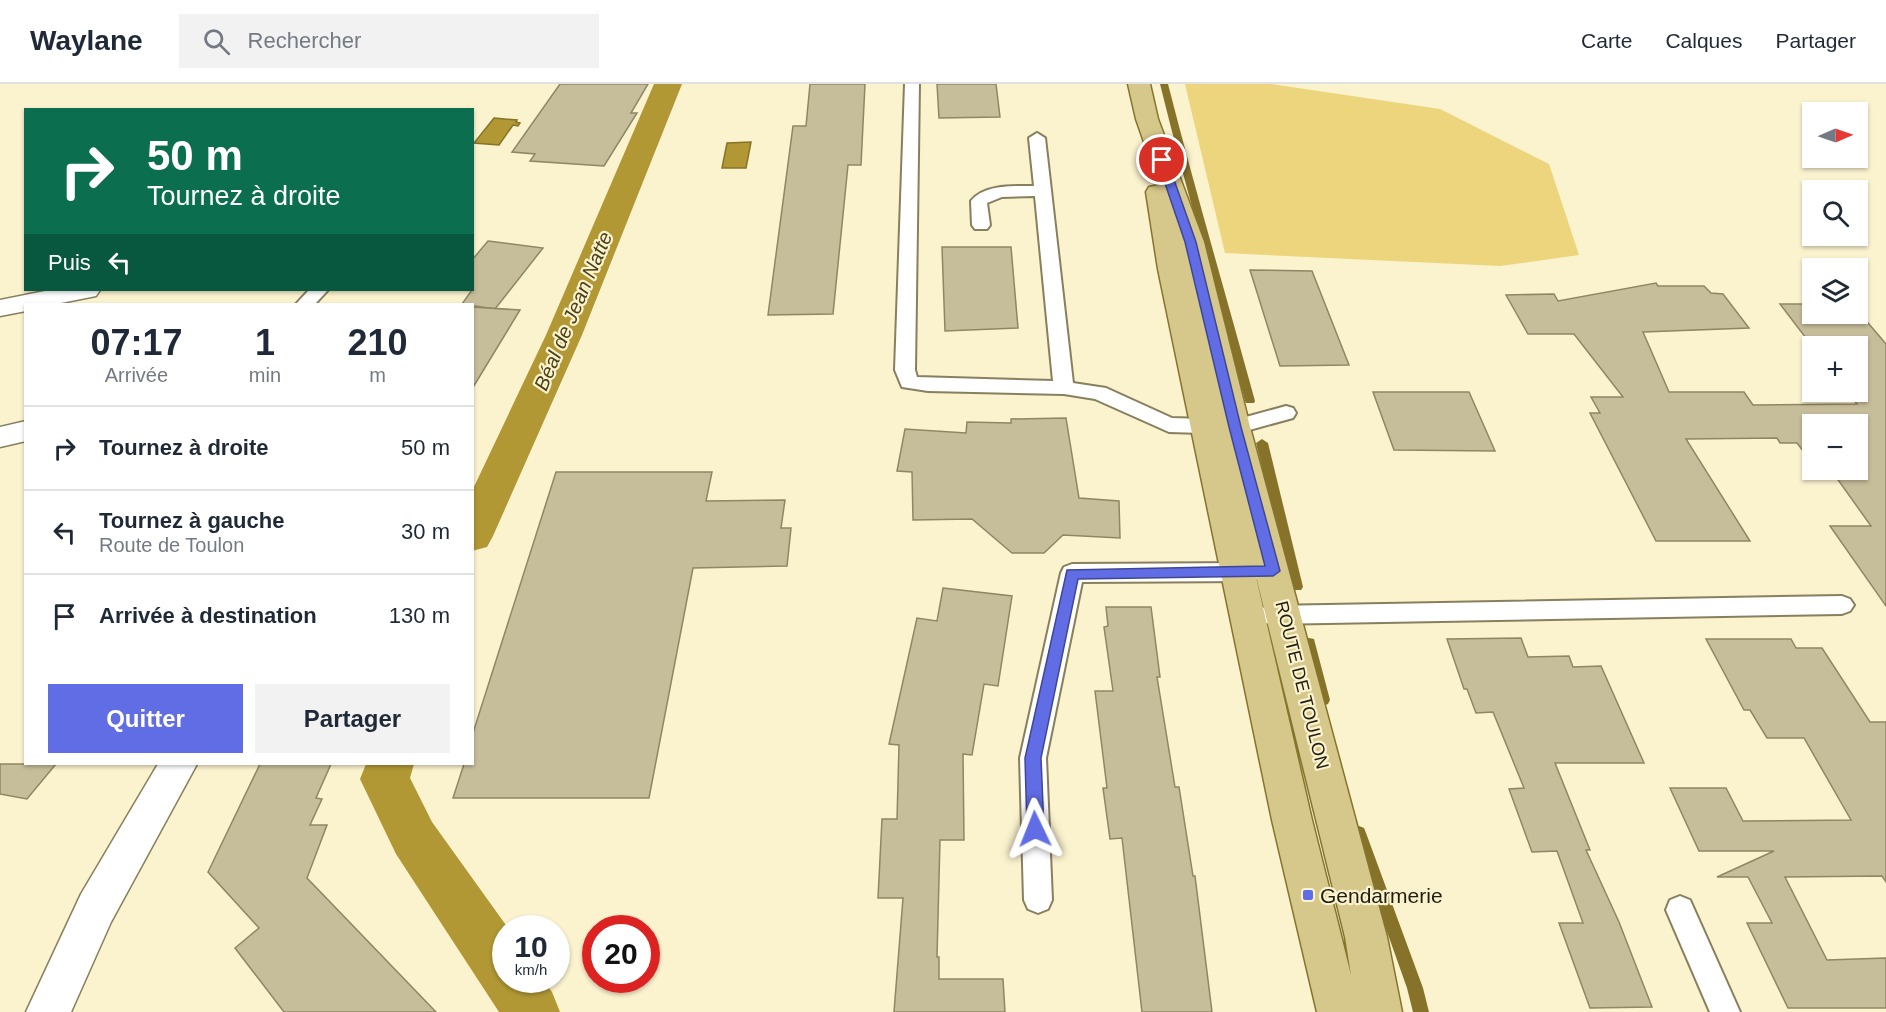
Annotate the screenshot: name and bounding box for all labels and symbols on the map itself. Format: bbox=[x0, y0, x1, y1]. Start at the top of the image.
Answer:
north arrow bbox=[1802, 102, 1868, 168]
pin bbox=[1136, 134, 1187, 185]
water label: Béal de Jean Natte bbox=[530, 228, 616, 394]
street label: ROUTE DE TOULON bbox=[1271, 599, 1333, 771]
position arrow bbox=[1003, 797, 1067, 861]
place label: Gendarmerie bbox=[1320, 884, 1443, 907]
marker: Gendarmerie bbox=[1301, 888, 1315, 902]
speed limit sign: 20 bbox=[582, 915, 660, 993]

